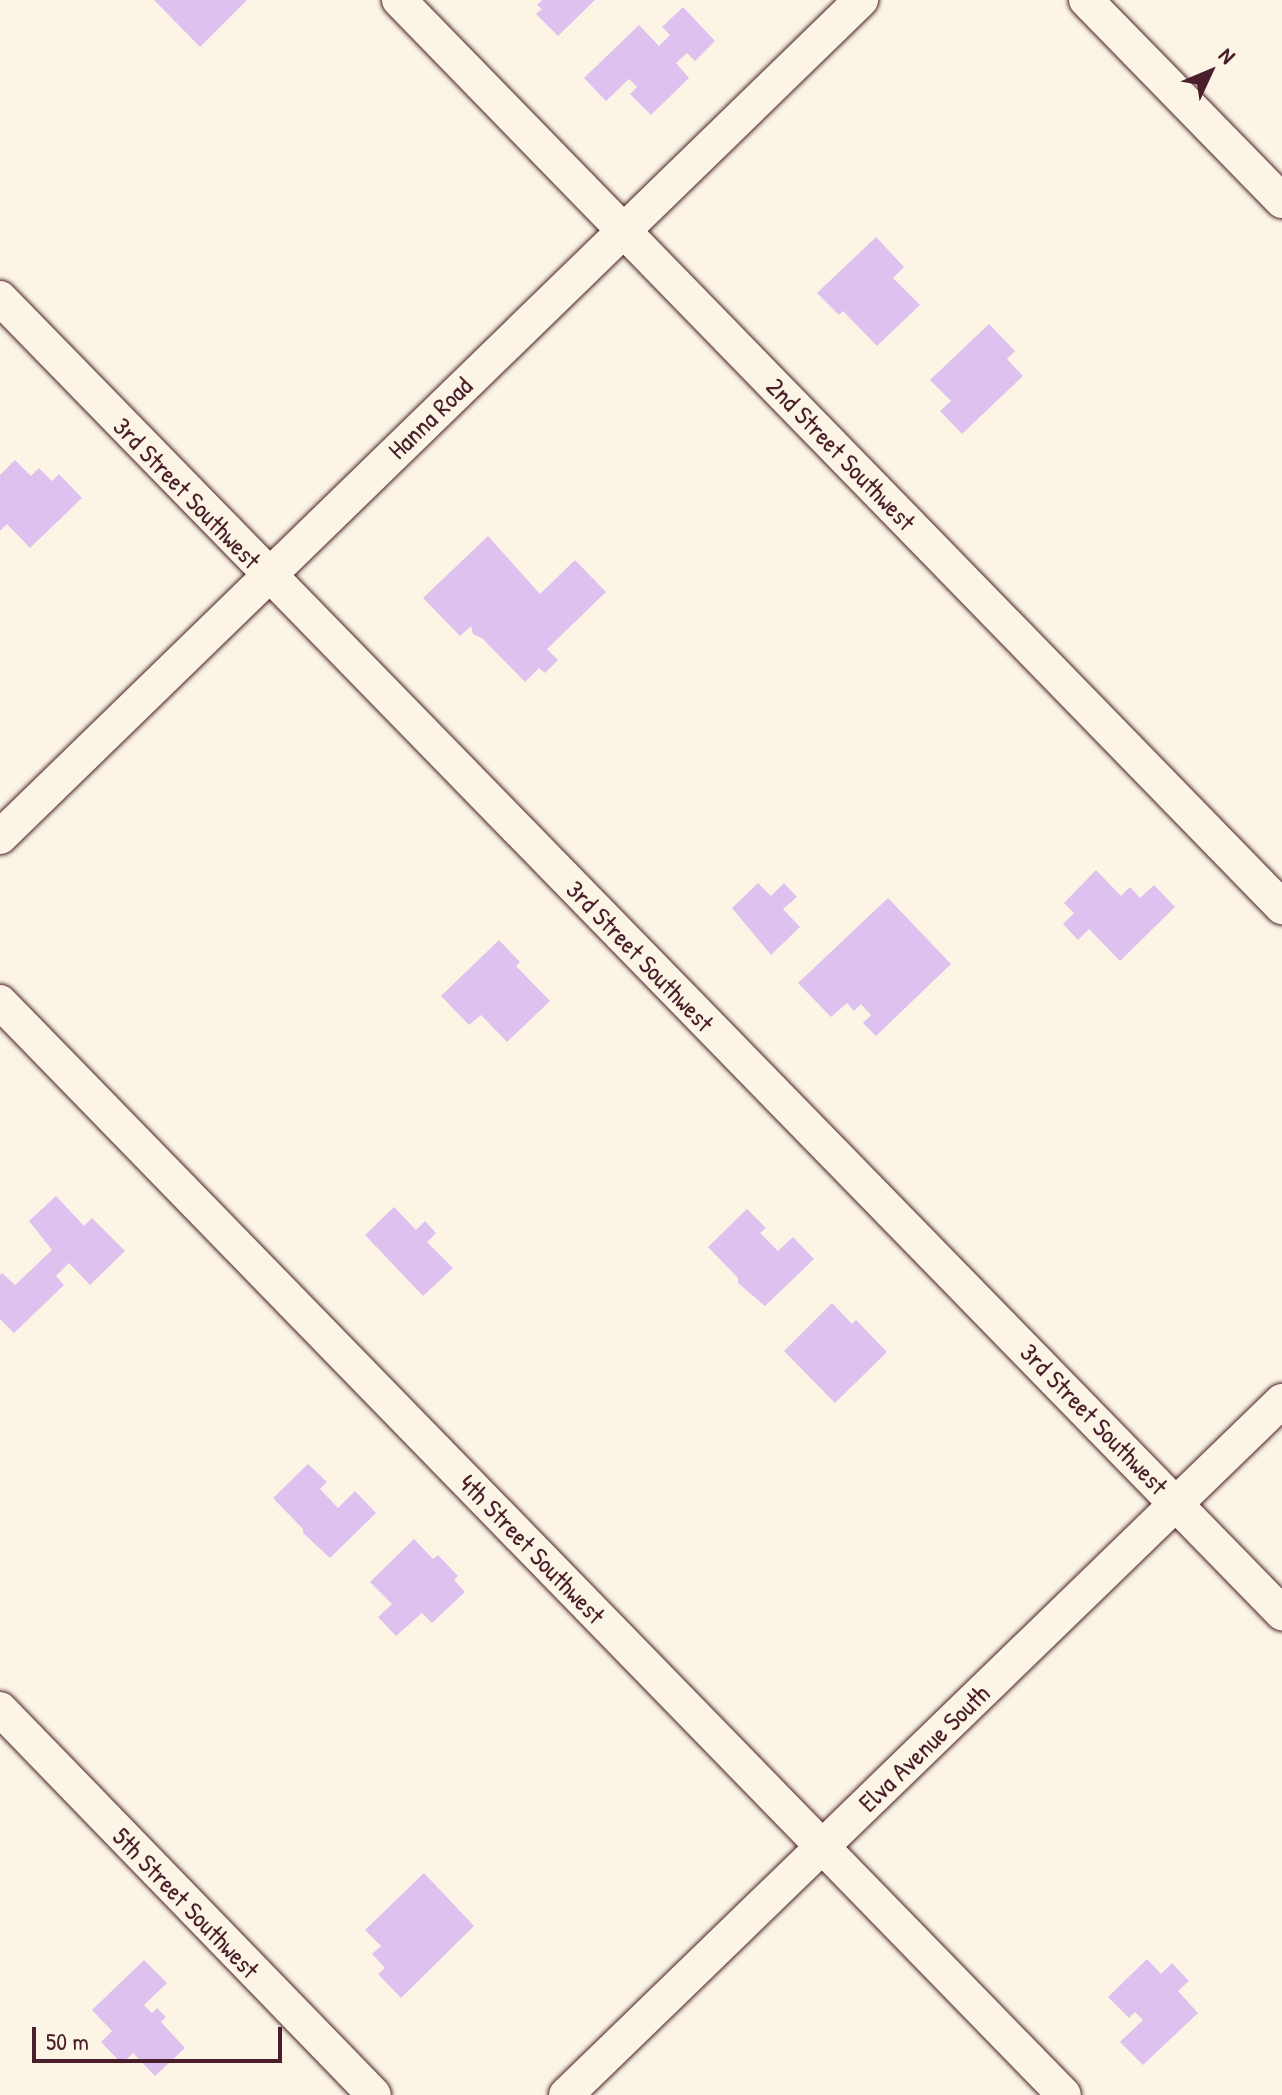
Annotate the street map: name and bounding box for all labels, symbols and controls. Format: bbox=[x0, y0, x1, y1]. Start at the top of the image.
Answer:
north arrow bbox=[1170, 32, 1250, 112]
text: N bbox=[1212, 41, 1242, 70]
street label: Hanna Road bbox=[382, 370, 478, 466]
street label: 2nd Street Southwest bbox=[760, 371, 922, 537]
street label: 3rd Street Southwest bbox=[107, 411, 267, 575]
street label: 3rd Street Southwest bbox=[560, 874, 720, 1038]
street label: 3rd Street Southwest bbox=[1014, 1337, 1174, 1501]
street label: 4th Street Southwest bbox=[453, 1468, 611, 1630]
street label: Elva Avenue South bbox=[852, 1678, 996, 1818]
street label: 5th Street Southwest bbox=[106, 1821, 266, 1985]
scale bar bbox=[36, 2011, 286, 2061]
text: 50 m bbox=[46, 2025, 89, 2057]

